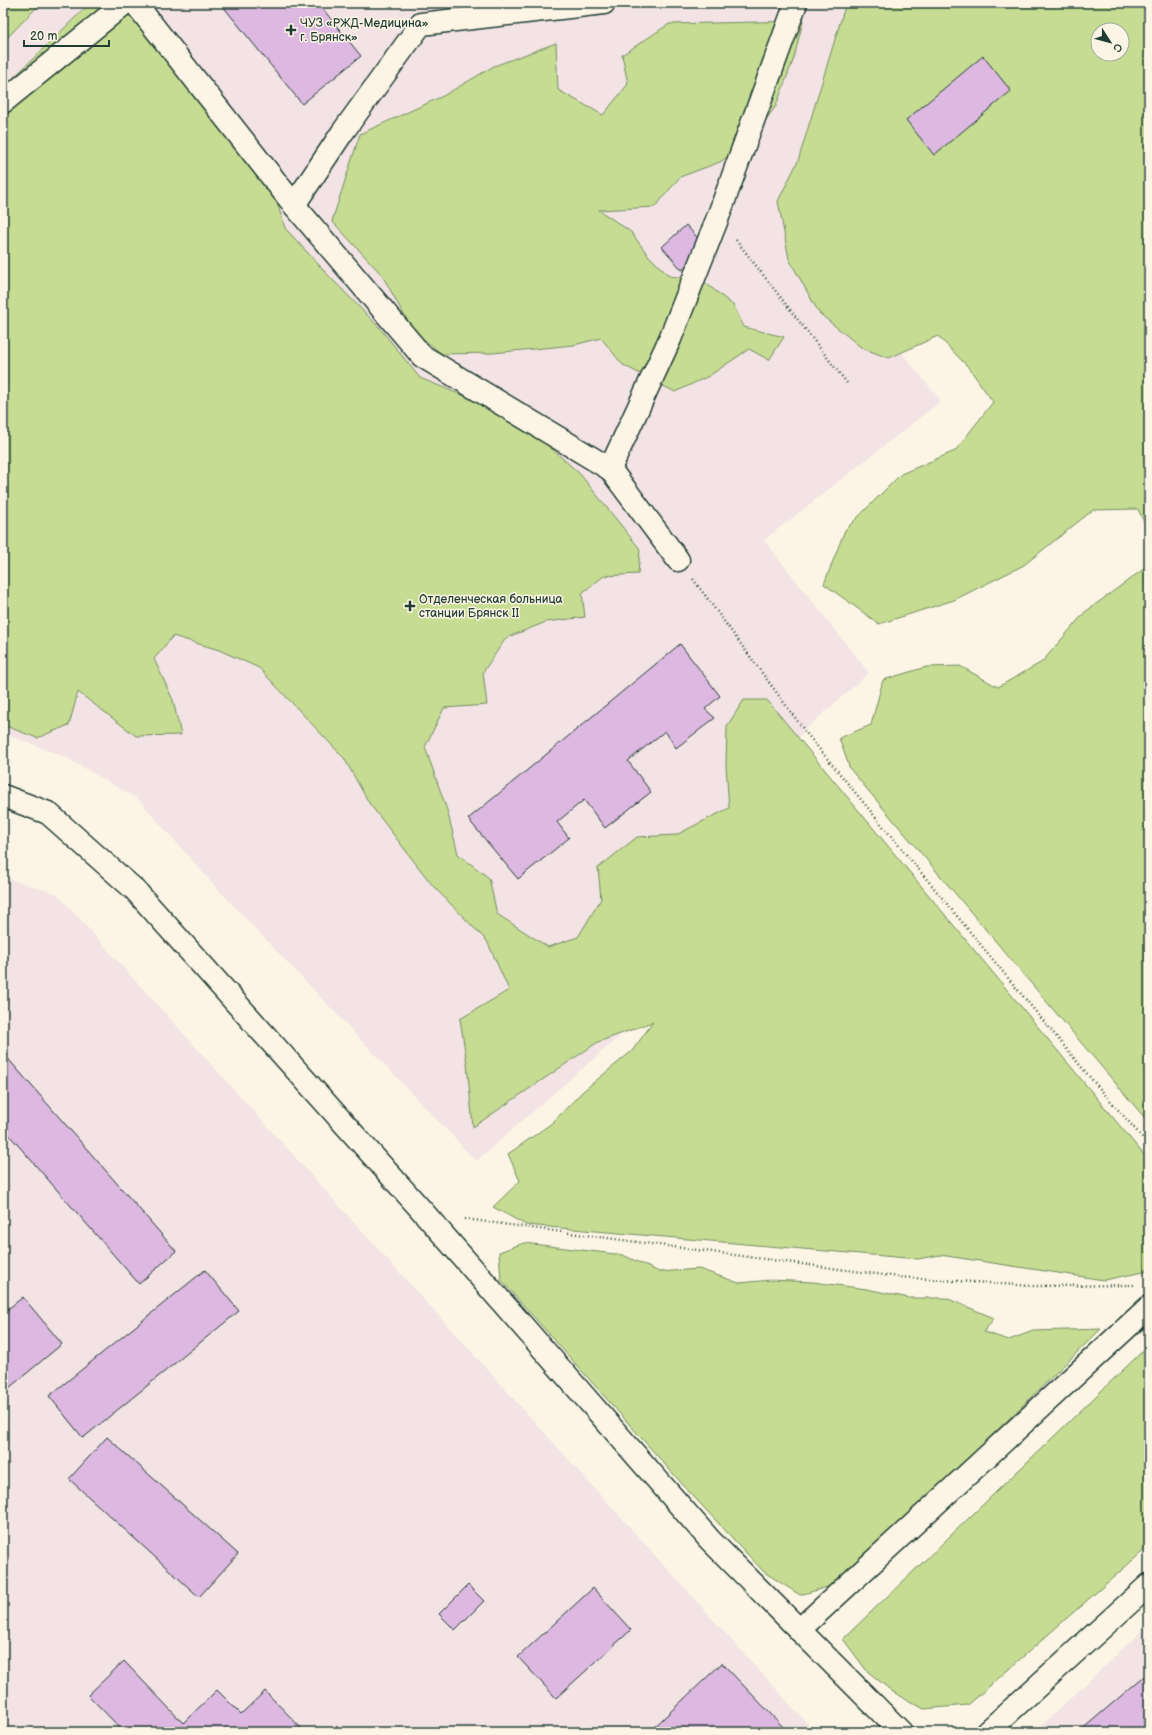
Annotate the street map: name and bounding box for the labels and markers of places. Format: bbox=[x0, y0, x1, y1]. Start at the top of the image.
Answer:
place label: ЧУЗ «РЖД-Медицина» г. Брянск» bbox=[300, 16, 429, 45]
marker: ЧУЗ «РЖД-Медицина» г. Брянск» bbox=[285, 24, 297, 36]
place label: Отделенческая больница станции Брянск II bbox=[419, 592, 563, 621]
marker: Отделенческая больница станции Брянск II bbox=[404, 600, 416, 612]

